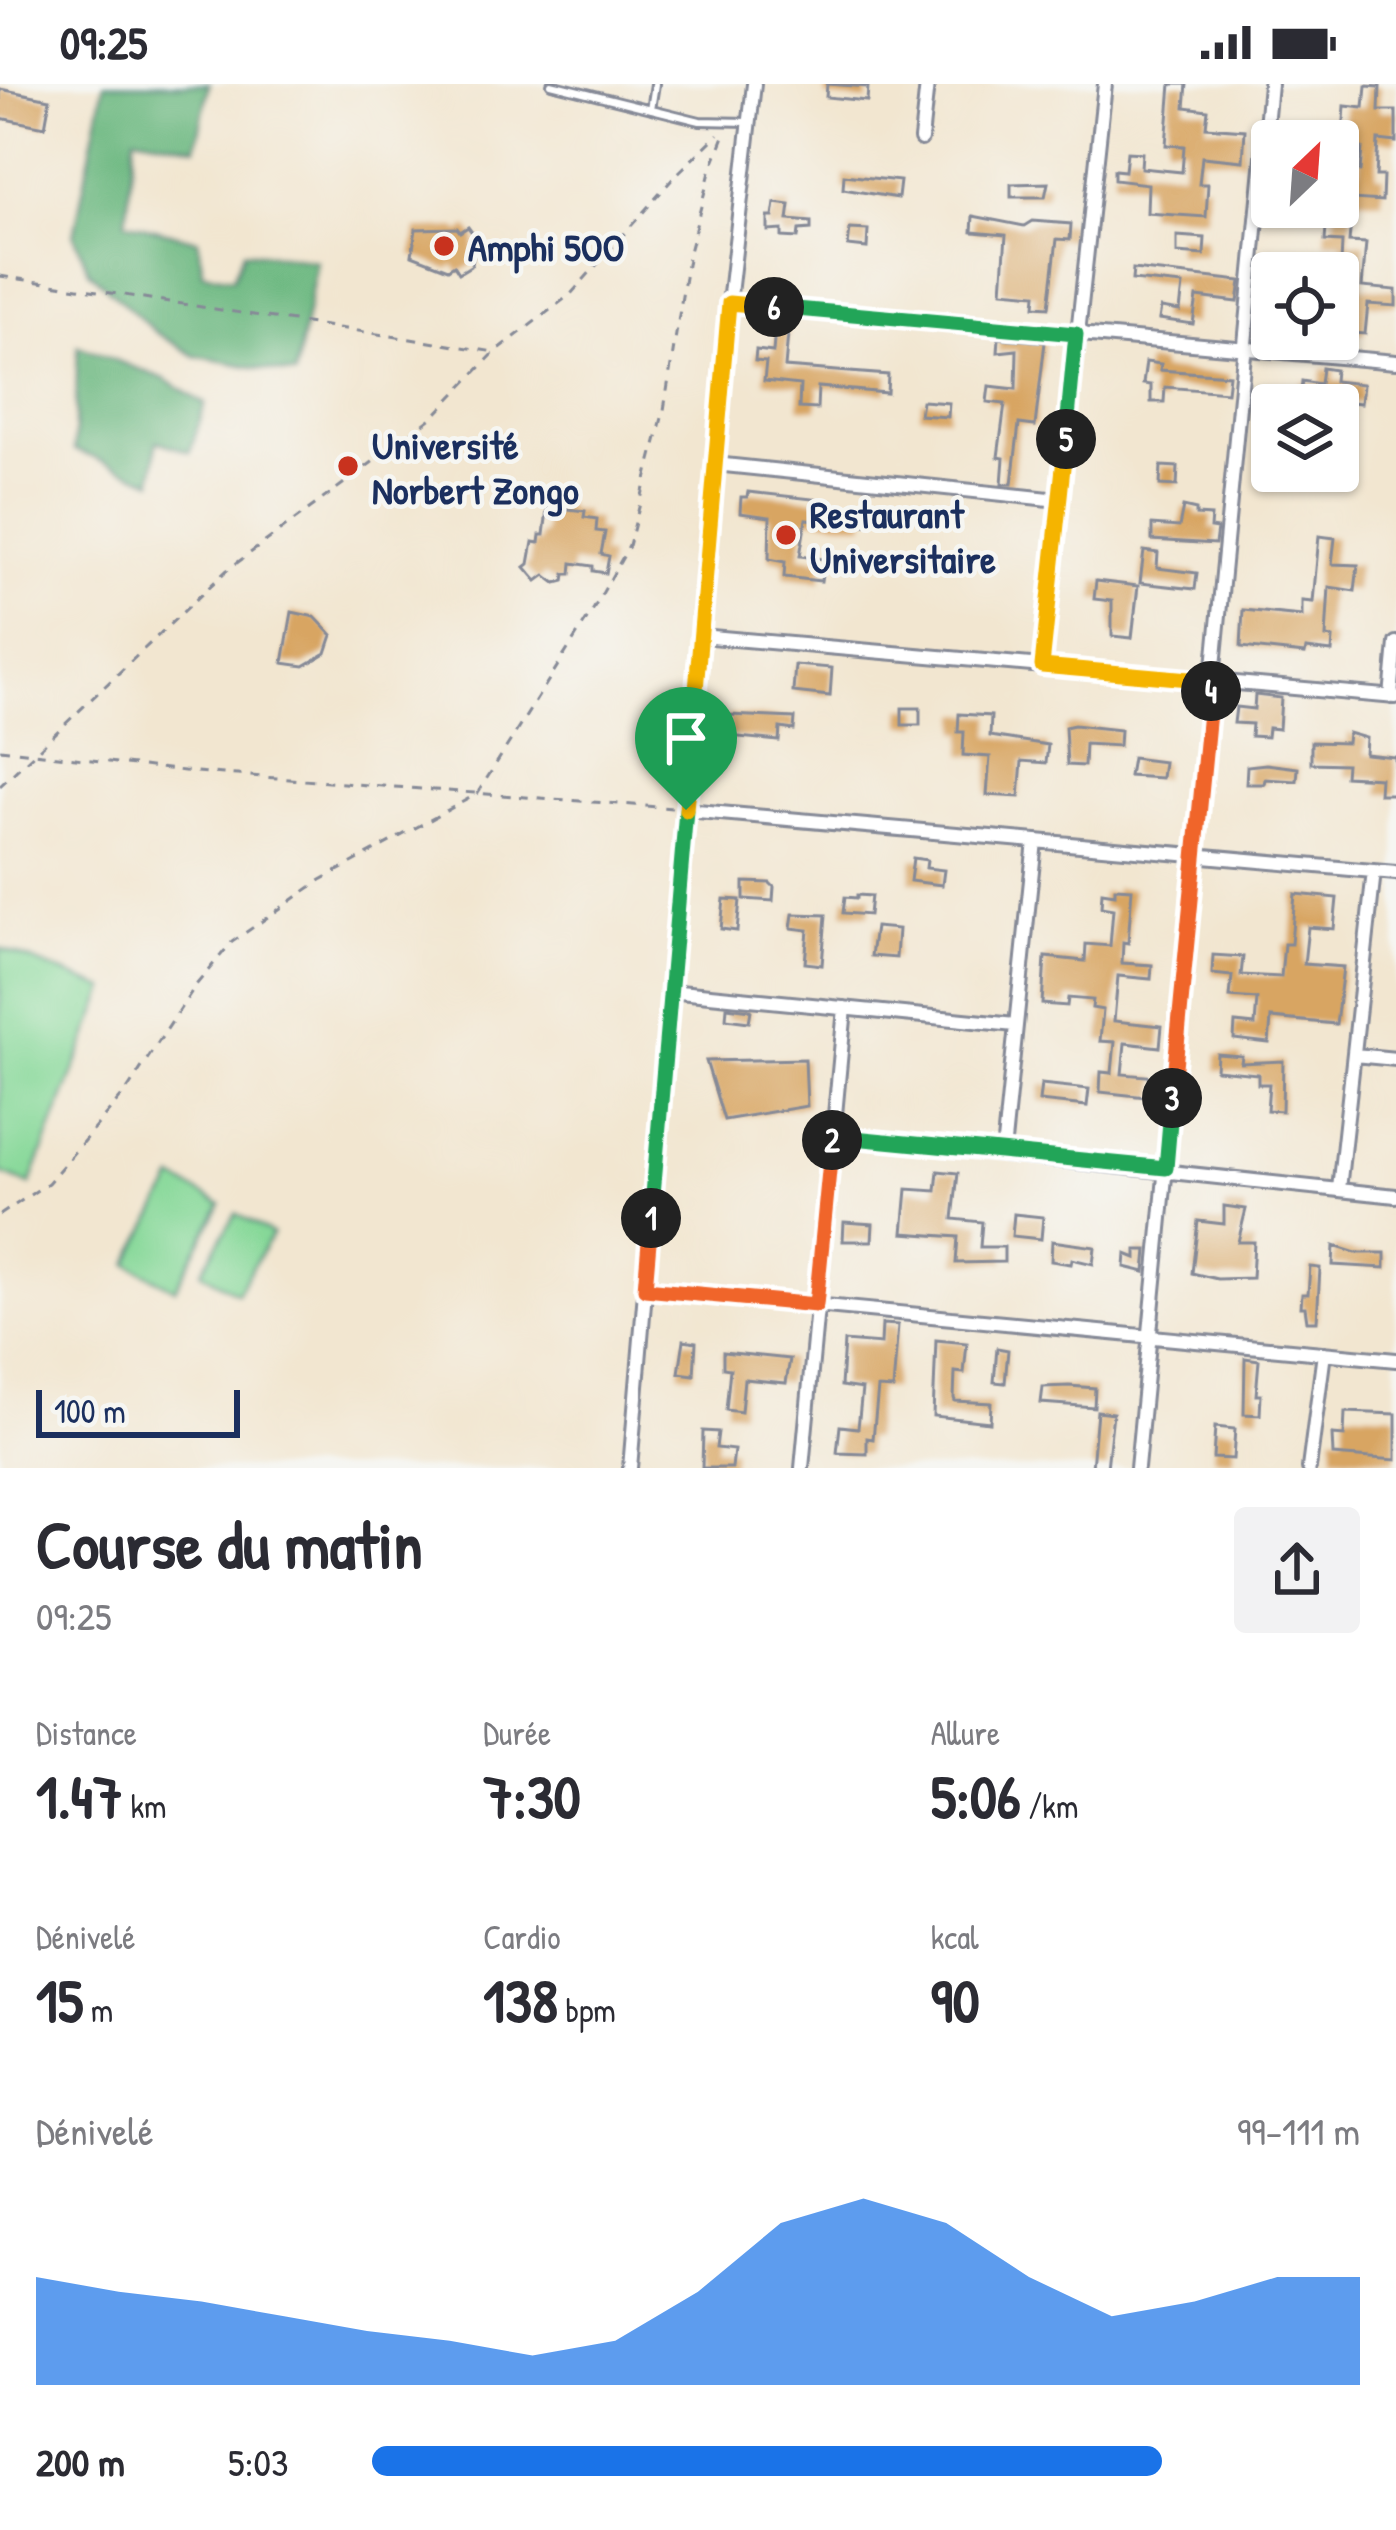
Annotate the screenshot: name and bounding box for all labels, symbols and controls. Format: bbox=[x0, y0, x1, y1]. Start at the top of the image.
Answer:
text: 09:25 bbox=[60, 12, 147, 73]
north arrow bbox=[1251, 120, 1359, 228]
map controls bbox=[1251, 120, 1359, 492]
place label: Amphi 5OO bbox=[468, 220, 624, 274]
marker: Amphi 5OO bbox=[431, 233, 457, 259]
button: locate bbox=[1251, 252, 1359, 360]
pin: 6 bbox=[744, 277, 804, 337]
text: 6 bbox=[767, 285, 781, 329]
button: layers bbox=[1251, 384, 1359, 492]
pin: 5 bbox=[1036, 409, 1096, 469]
text: 5 bbox=[1059, 417, 1073, 461]
place label: Université Norbert Zongo bbox=[372, 418, 579, 517]
marker: Université Norbert Zongo bbox=[335, 453, 361, 479]
place label: Restaurant Universitaire bbox=[810, 487, 996, 585]
marker: Restaurant Universitaire bbox=[773, 522, 799, 548]
pin: 4 bbox=[1181, 661, 1241, 721]
text: 4 bbox=[1205, 669, 1217, 713]
pin bbox=[635, 687, 737, 810]
icon: arrive bbox=[653, 705, 719, 771]
pin: 3 bbox=[1142, 1068, 1202, 1128]
text: 3 bbox=[1165, 1076, 1179, 1120]
pin: 2 bbox=[802, 1110, 862, 1170]
text: 2 bbox=[824, 1118, 840, 1162]
pin: 1 bbox=[621, 1188, 681, 1248]
text: 1 bbox=[645, 1196, 657, 1240]
scale bar bbox=[36, 1384, 240, 1437]
text: 100 m bbox=[54, 1389, 126, 1433]
text: Course du matin bbox=[36, 1499, 423, 1589]
button: share bbox=[1234, 1507, 1360, 1633]
text: 09:25 bbox=[36, 1589, 112, 1642]
text: Distance bbox=[36, 1711, 137, 1755]
text: Durée bbox=[483, 1711, 551, 1755]
text: Allure bbox=[931, 1711, 1000, 1755]
text: 1.47 bbox=[36, 1755, 123, 1837]
text: 7:30 bbox=[483, 1755, 581, 1837]
text: 5:06 bbox=[931, 1755, 1021, 1837]
text: km bbox=[123, 1784, 167, 1828]
text: /km bbox=[1021, 1784, 1078, 1828]
text: Dénivelé bbox=[36, 1915, 135, 1959]
text: Cardio bbox=[483, 1915, 561, 1959]
text: kcal bbox=[931, 1915, 979, 1959]
text: 15 bbox=[36, 1959, 83, 2041]
text: 138 bbox=[483, 1959, 558, 2041]
text: 90 bbox=[931, 1959, 980, 2041]
text: m bbox=[83, 1988, 113, 2032]
text: bpm bbox=[558, 1988, 616, 2032]
text: Dénivelé bbox=[36, 2104, 153, 2157]
text: 99–111 m bbox=[1237, 2104, 1360, 2157]
text: 200 m bbox=[36, 2435, 125, 2488]
text: 5:03 bbox=[228, 2435, 289, 2488]

